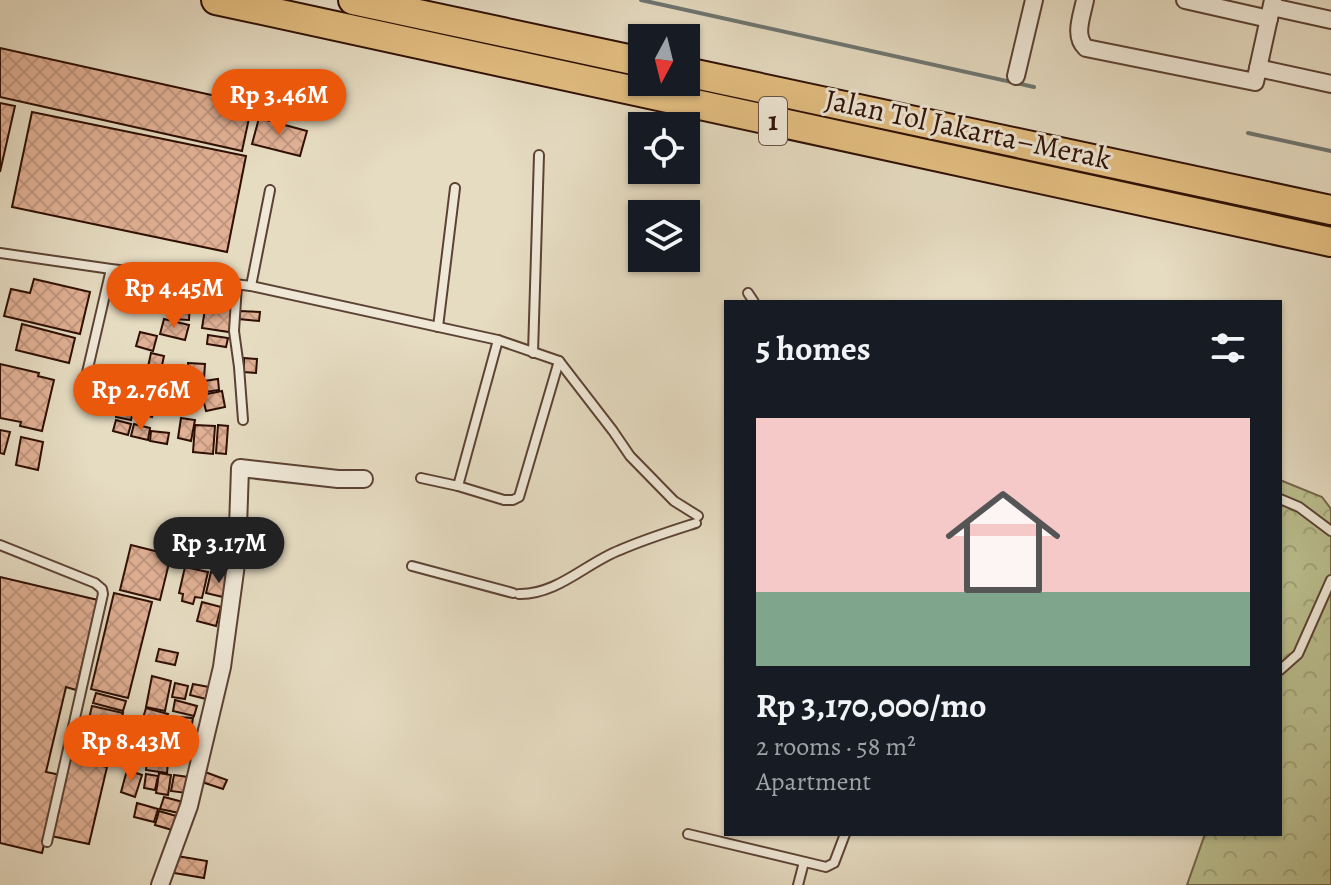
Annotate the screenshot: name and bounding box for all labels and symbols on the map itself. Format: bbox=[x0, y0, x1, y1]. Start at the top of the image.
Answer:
north arrow bbox=[628, 24, 700, 96]
pin: Rp 3.46M bbox=[196, 69, 362, 137]
street label: Jalan Tol Jakarta–Merak bbox=[821, 79, 1115, 179]
road number: 1 bbox=[759, 97, 787, 145]
pin: Rp 4.45M bbox=[91, 262, 257, 330]
pin: Rp 2.76M bbox=[58, 364, 224, 432]
pin: Rp 3.17M bbox=[136, 517, 302, 585]
pin: Rp 8.43M bbox=[48, 715, 214, 783]

